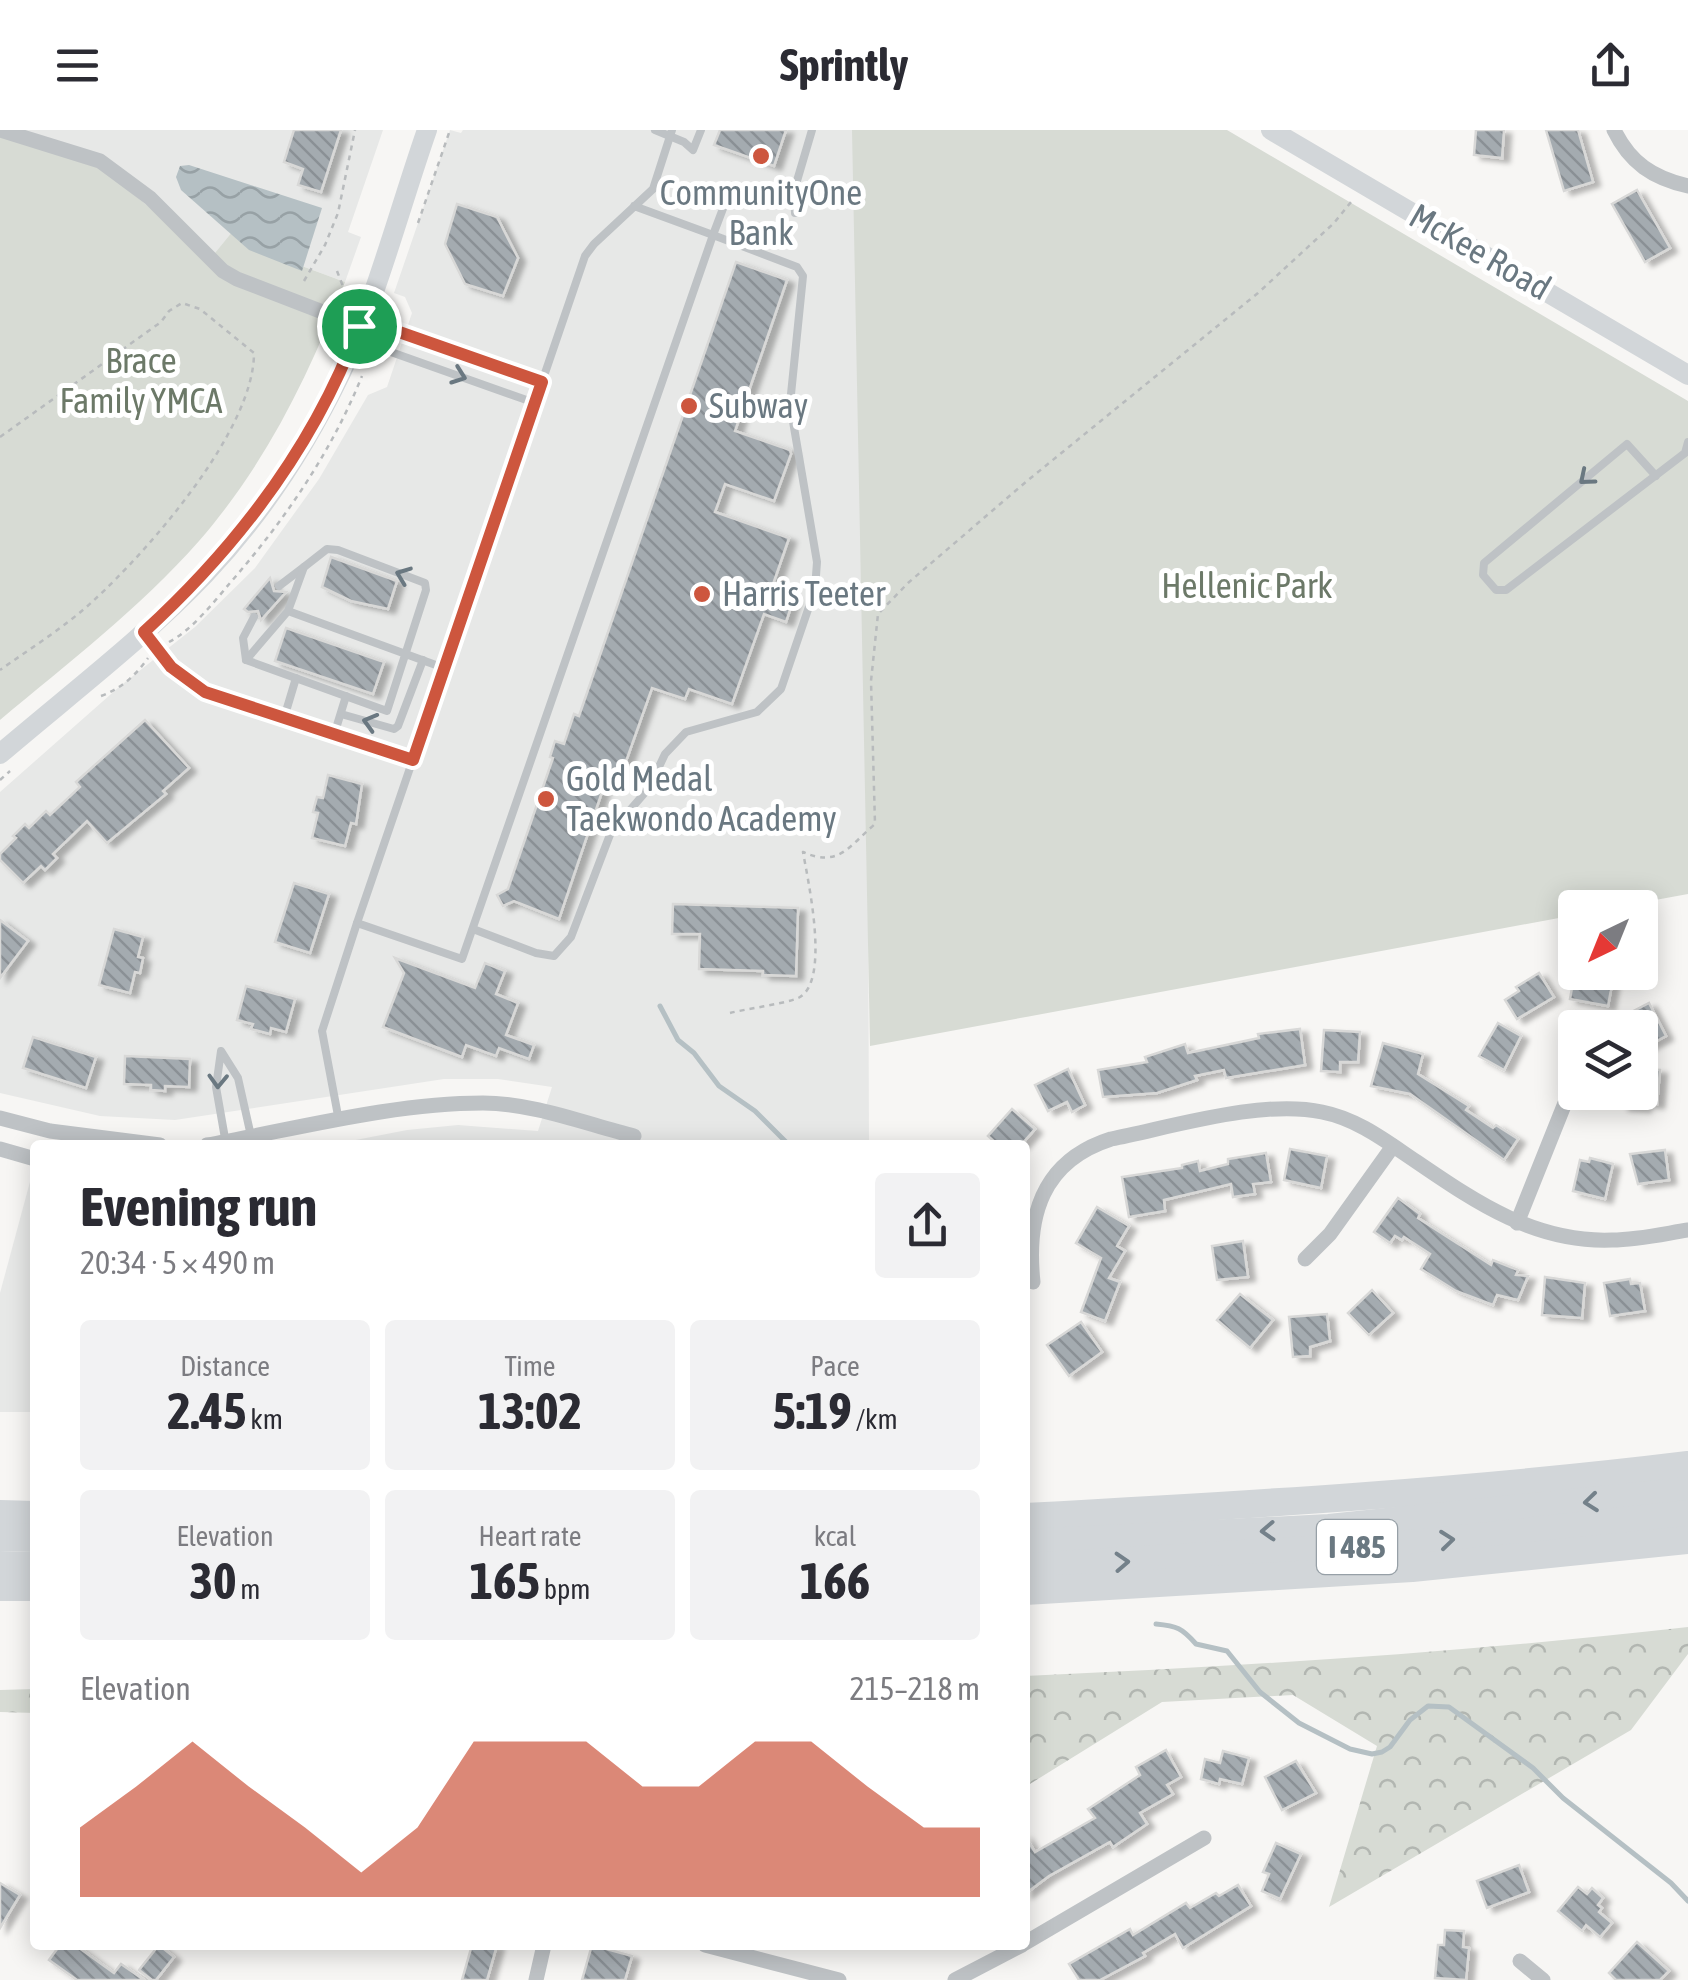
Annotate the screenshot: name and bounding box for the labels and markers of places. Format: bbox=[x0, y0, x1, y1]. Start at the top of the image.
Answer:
marker: CommunityOne Bank bbox=[750, 145, 772, 167]
place label: CommunityOne Bank bbox=[660, 172, 862, 252]
pin bbox=[317, 284, 402, 369]
place label: Subway bbox=[709, 385, 808, 425]
marker: Subway bbox=[678, 395, 700, 417]
place label: Harris Teeter bbox=[722, 573, 886, 613]
marker: Harris Teeter bbox=[691, 583, 713, 605]
place label: Gold Medal Taekwondo Academy bbox=[566, 758, 837, 838]
marker: Gold Medal Taekwondo Academy bbox=[535, 788, 557, 810]

